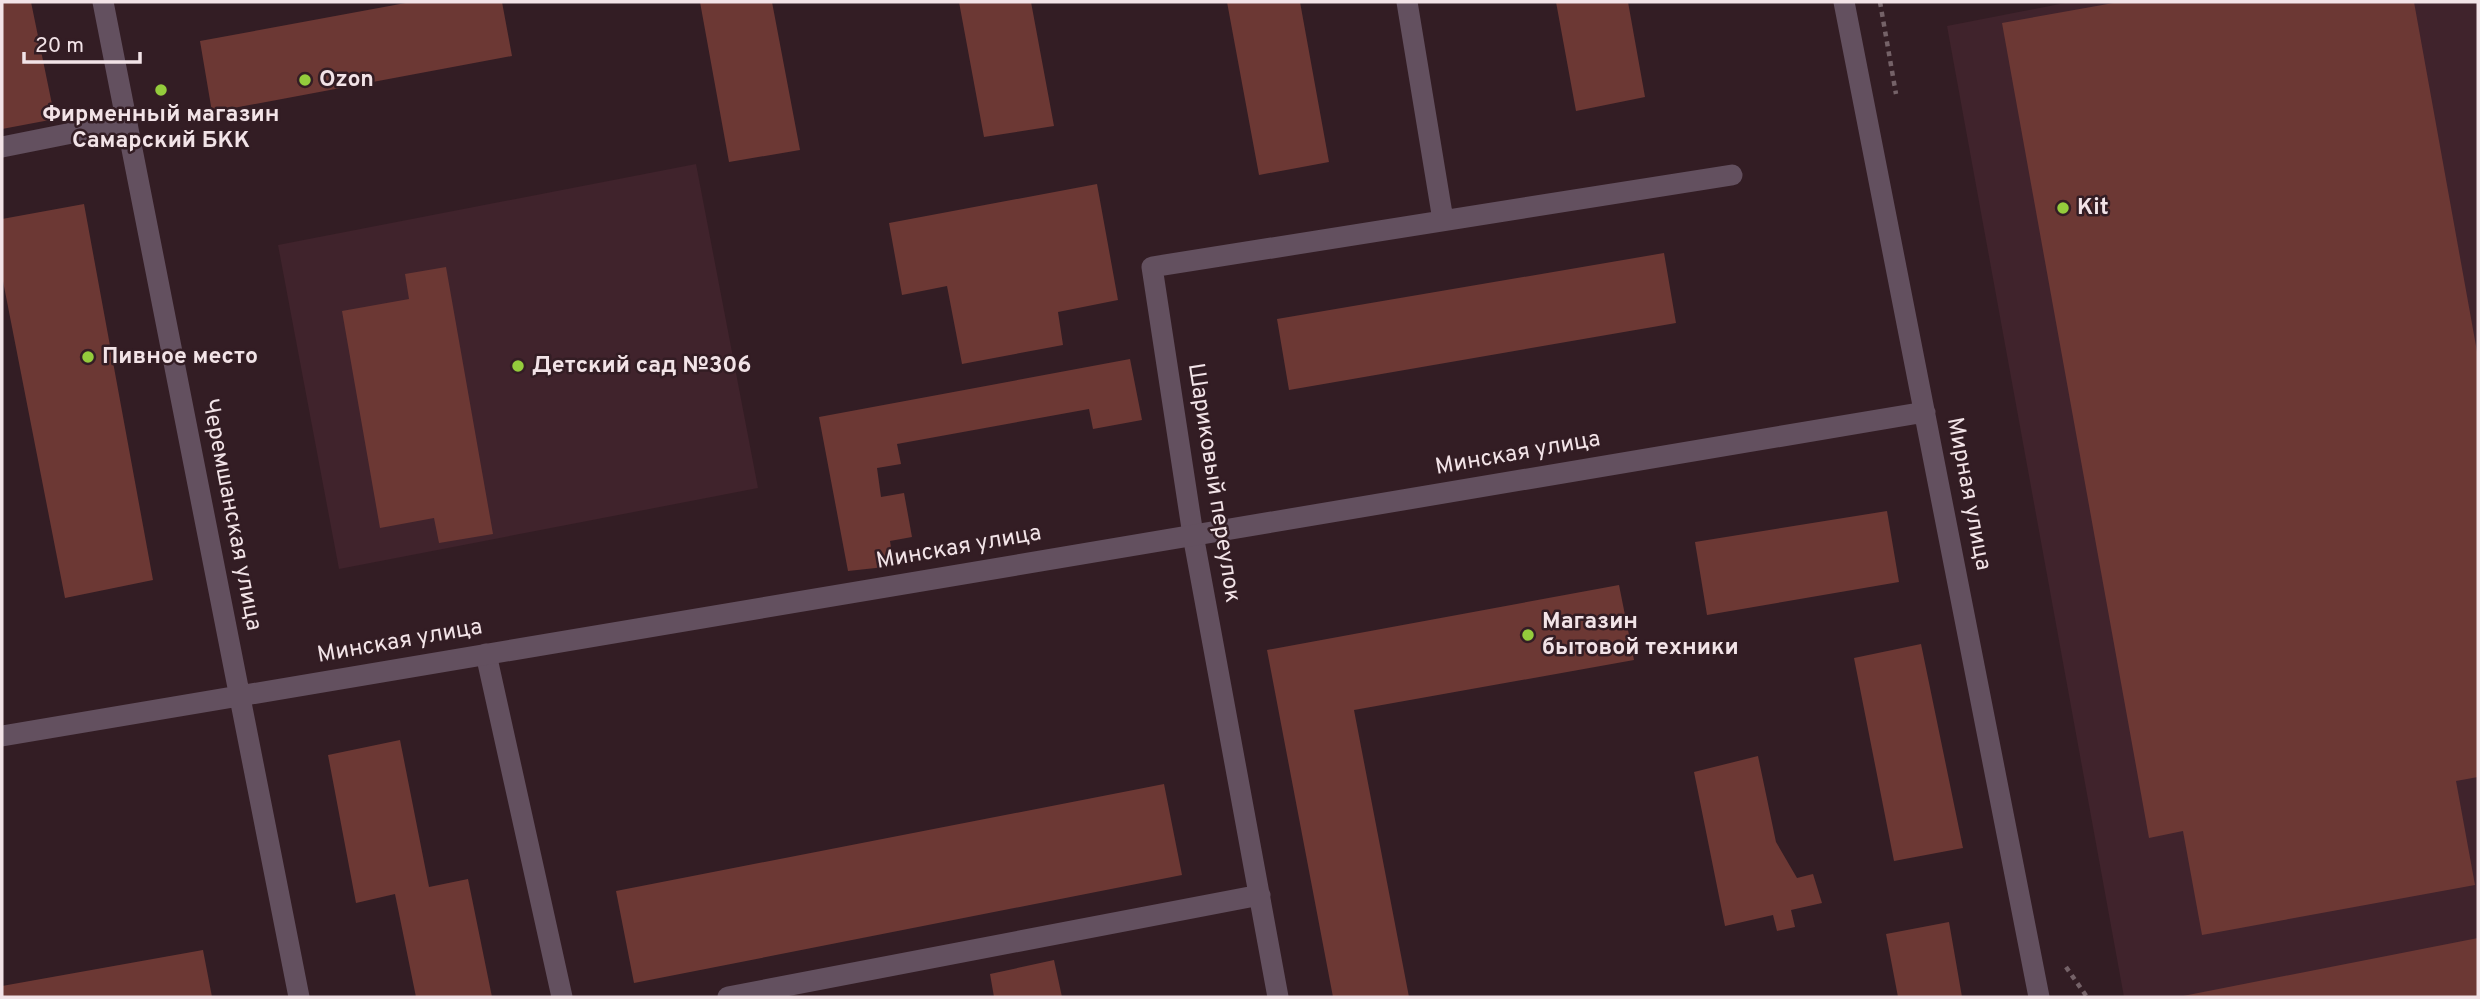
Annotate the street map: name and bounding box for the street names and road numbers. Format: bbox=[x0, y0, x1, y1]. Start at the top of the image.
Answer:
street label: Шариковый переулок bbox=[1180, 361, 1246, 605]
street label: Черемшанская улица bbox=[194, 397, 268, 633]
street label: Мирная улица bbox=[1939, 415, 1997, 573]
street label: Минская улица bbox=[1433, 425, 1603, 483]
street label: Минская улица bbox=[874, 519, 1044, 577]
street label: Минская улица bbox=[315, 613, 485, 671]

